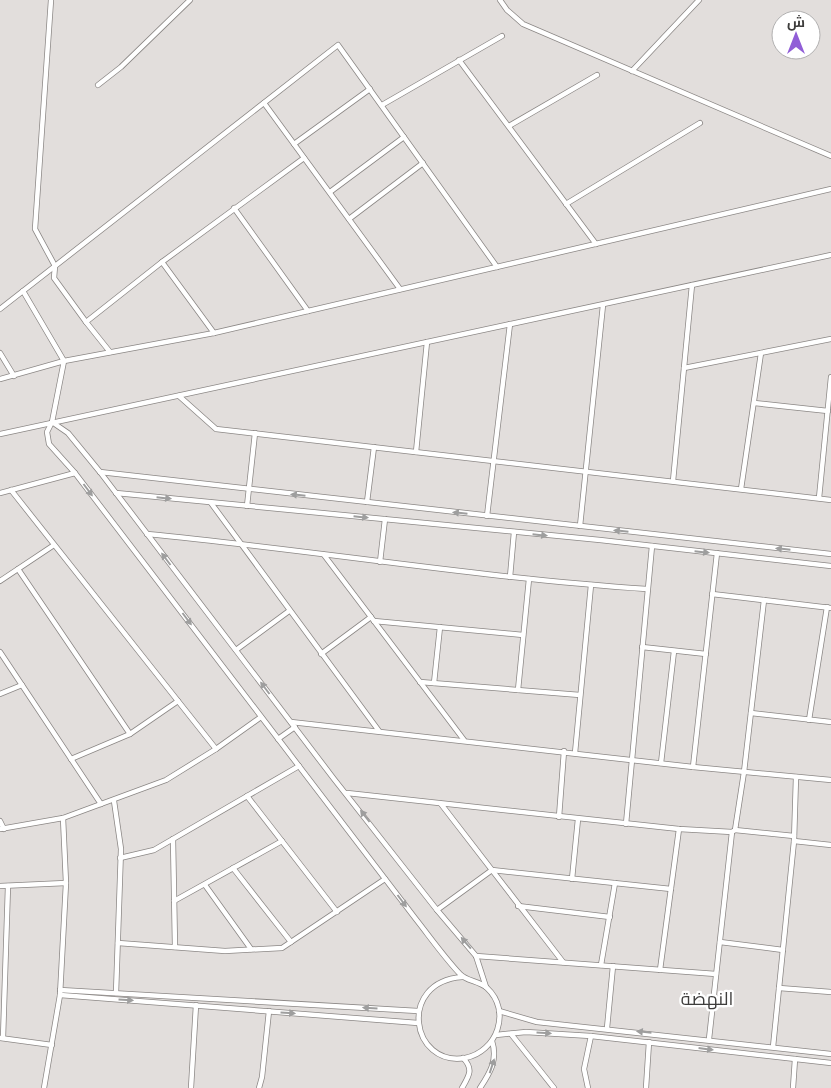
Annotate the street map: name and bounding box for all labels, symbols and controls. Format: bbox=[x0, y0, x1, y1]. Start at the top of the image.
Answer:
north arrow bbox=[771, 10, 821, 60]
text: ش bbox=[787, 13, 805, 31]
one-way arrow bbox=[83, 483, 93, 497]
one-way arrow bbox=[290, 491, 306, 499]
one-way arrow bbox=[157, 494, 173, 502]
one-way arrow bbox=[451, 509, 467, 517]
one-way arrow bbox=[353, 513, 369, 521]
one-way arrow bbox=[613, 527, 629, 535]
one-way arrow bbox=[532, 531, 548, 539]
one-way arrow bbox=[774, 545, 790, 553]
one-way arrow bbox=[694, 548, 710, 556]
one-way arrow bbox=[161, 553, 172, 566]
one-way arrow bbox=[181, 612, 192, 625]
one-way arrow bbox=[260, 681, 270, 695]
one-way arrow bbox=[360, 809, 370, 823]
one-way arrow bbox=[397, 895, 407, 908]
one-way arrow bbox=[460, 938, 472, 950]
district label: النهضة bbox=[681, 988, 733, 1010]
one-way arrow bbox=[118, 996, 134, 1004]
one-way arrow bbox=[361, 1004, 377, 1012]
one-way arrow bbox=[280, 1009, 296, 1017]
one-way arrow bbox=[635, 1028, 651, 1036]
one-way arrow bbox=[537, 1029, 553, 1037]
one-way arrow bbox=[698, 1045, 714, 1053]
one-way arrow bbox=[488, 1058, 496, 1073]

